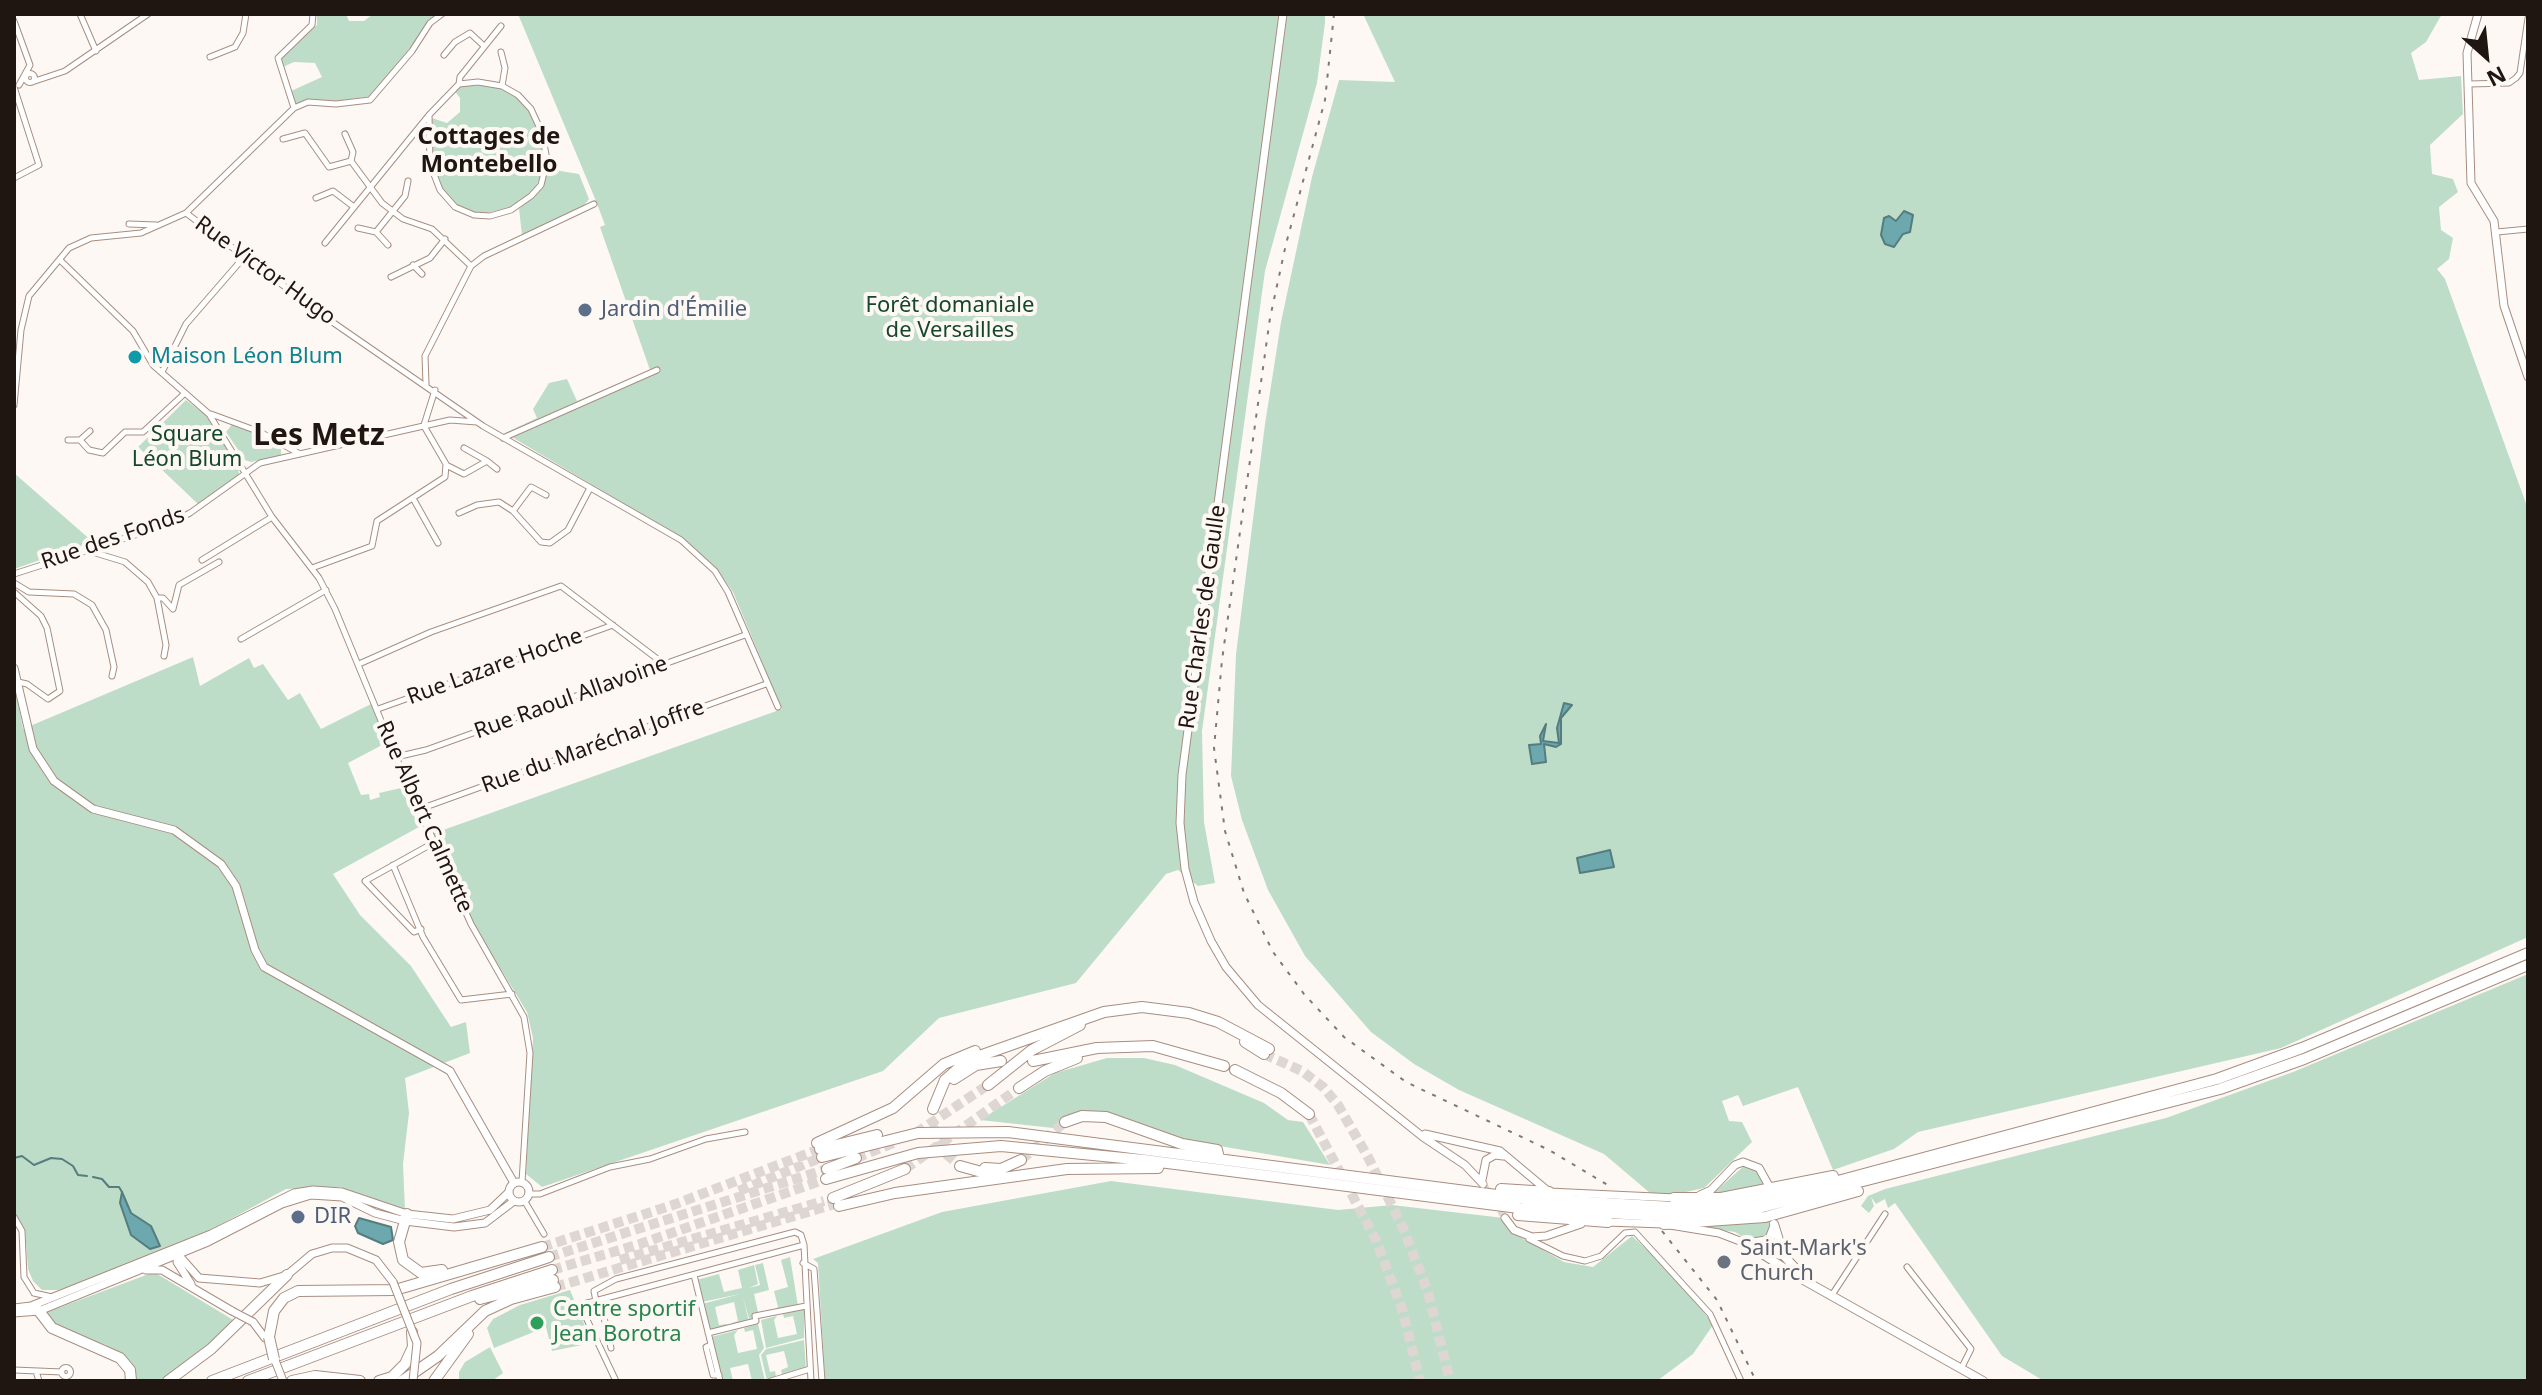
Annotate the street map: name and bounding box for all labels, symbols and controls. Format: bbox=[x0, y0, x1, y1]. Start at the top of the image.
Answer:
north arrow bbox=[2446, 16, 2526, 96]
text: N bbox=[2482, 60, 2512, 95]
district label: Cottages de Montebello bbox=[418, 123, 560, 179]
street label: Rue Victor Hugo bbox=[189, 211, 341, 331]
park label: Forêt domaniale de Versailles bbox=[866, 293, 1034, 344]
place label: Jardin d'Émilie bbox=[601, 297, 747, 323]
marker: Jardin d'Émilie bbox=[576, 301, 594, 319]
place label: Maison Léon Blum bbox=[151, 344, 343, 370]
marker: Maison Léon Blum bbox=[126, 348, 144, 366]
district label: Les Metz bbox=[253, 418, 385, 454]
park label: Square Léon Blum bbox=[132, 422, 242, 474]
street label: Rue des Fonds bbox=[38, 502, 188, 576]
street label: Rue Charles de Gaulle bbox=[1174, 503, 1232, 731]
street label: Rue Lazare Hoche bbox=[404, 623, 586, 711]
street label: Rue Raoul Allavoine bbox=[471, 651, 671, 745]
street label: Rue du Maréchal Joffre bbox=[478, 694, 708, 800]
street label: Rue Albert Calmette bbox=[370, 717, 478, 917]
place label: DIR bbox=[314, 1204, 351, 1230]
marker: DIR bbox=[289, 1208, 307, 1226]
place label: Saint-Mark's Church bbox=[1740, 1236, 1867, 1288]
marker: Saint-Mark's Church bbox=[1715, 1253, 1733, 1271]
place label: Centre sportif Jean Borotra bbox=[553, 1297, 695, 1348]
marker: Centre sportif Jean Borotra bbox=[528, 1314, 546, 1332]

